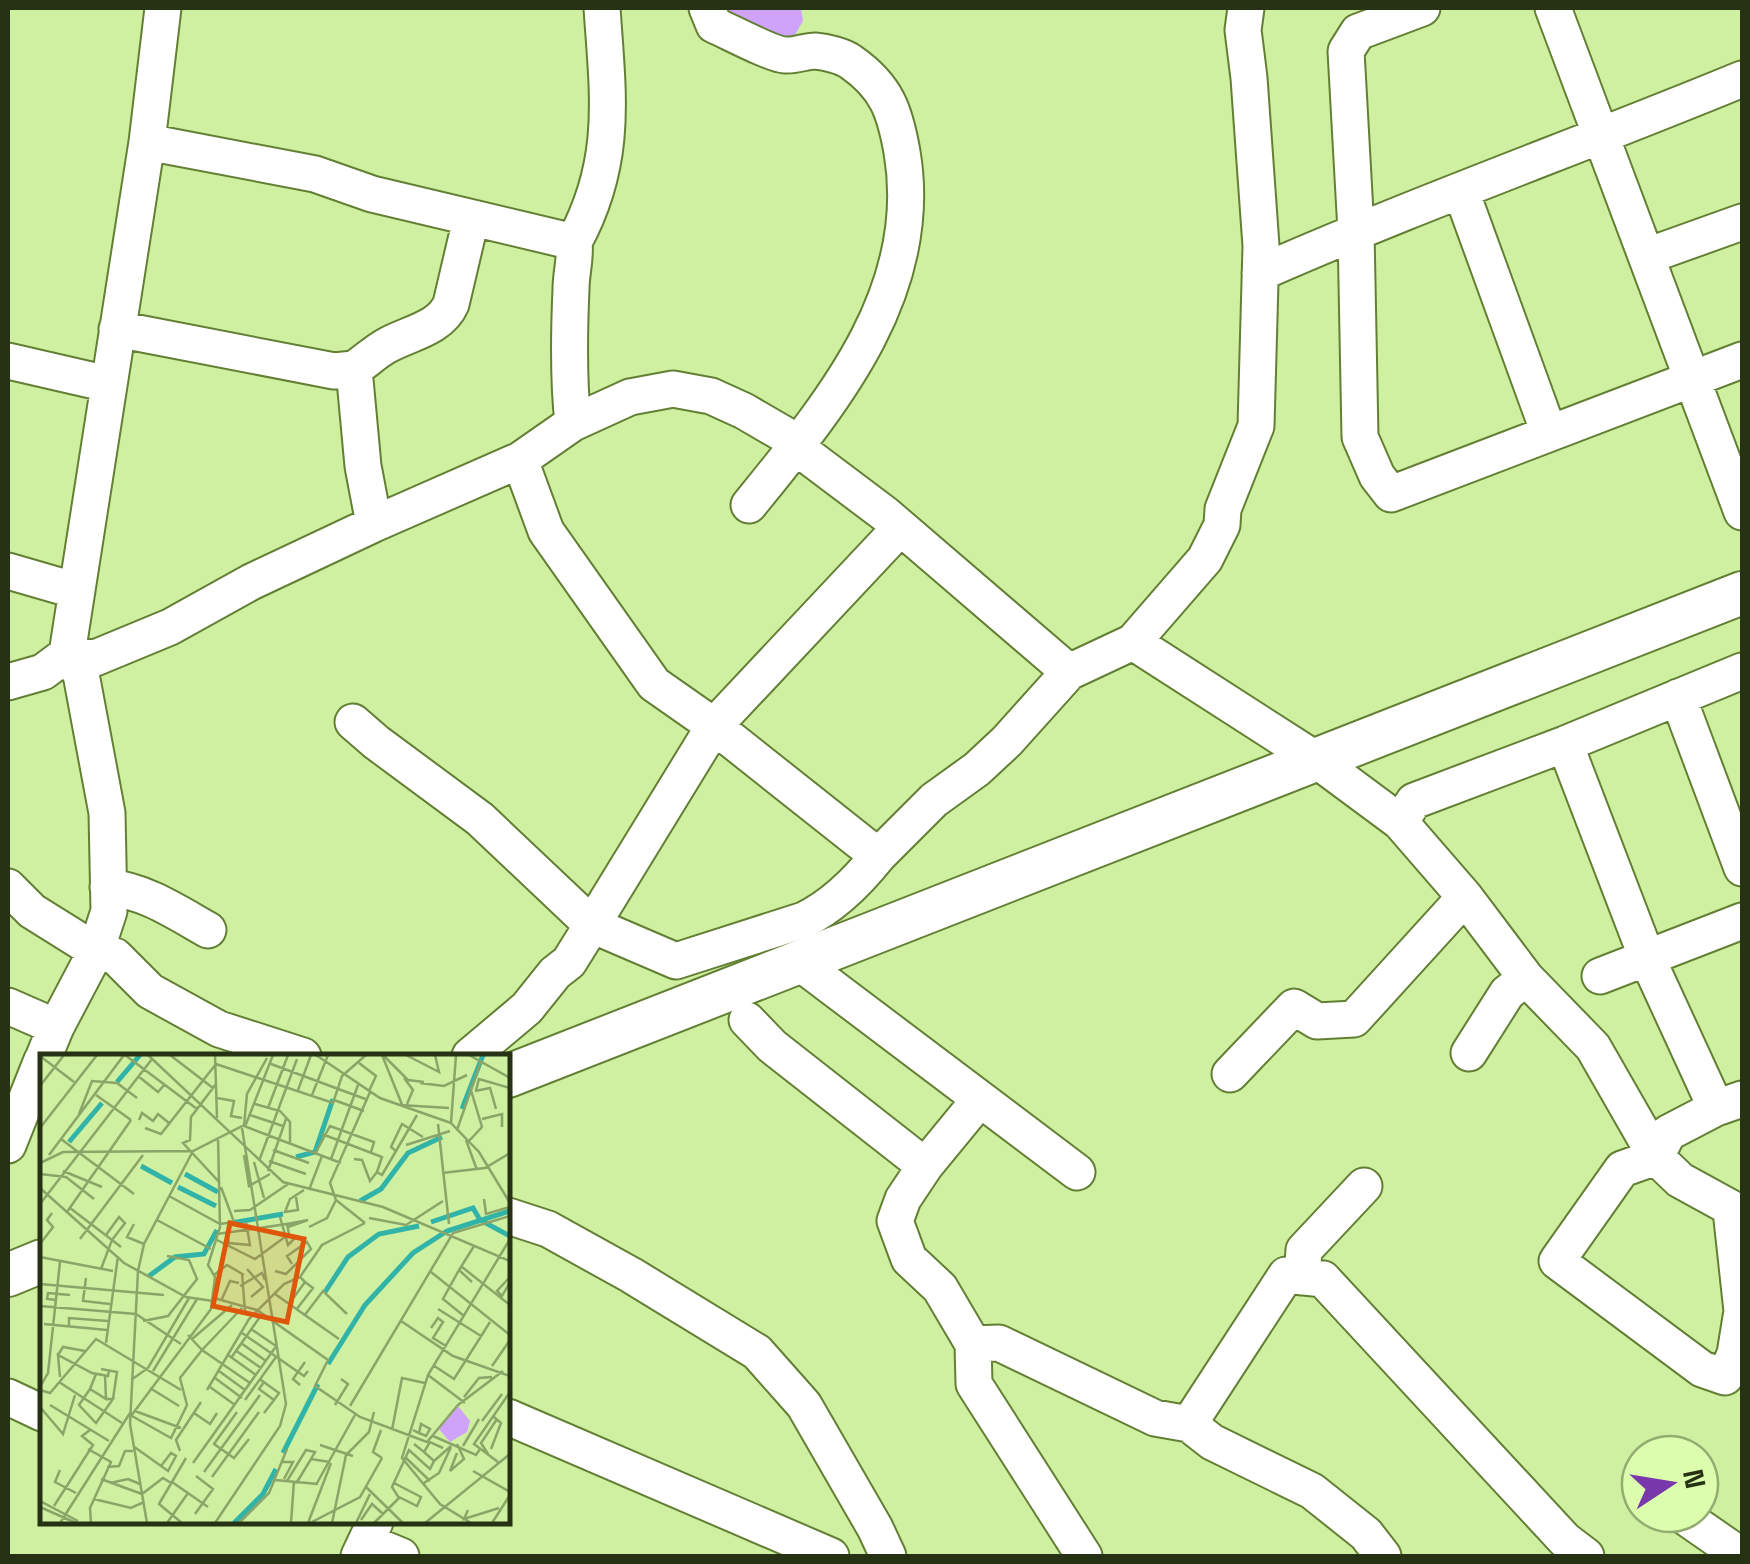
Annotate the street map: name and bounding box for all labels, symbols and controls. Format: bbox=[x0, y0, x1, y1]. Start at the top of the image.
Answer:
inset map bbox=[40, 1054, 510, 1524]
north arrow bbox=[1620, 1434, 1720, 1534]
text: N bbox=[1675, 1466, 1714, 1492]

